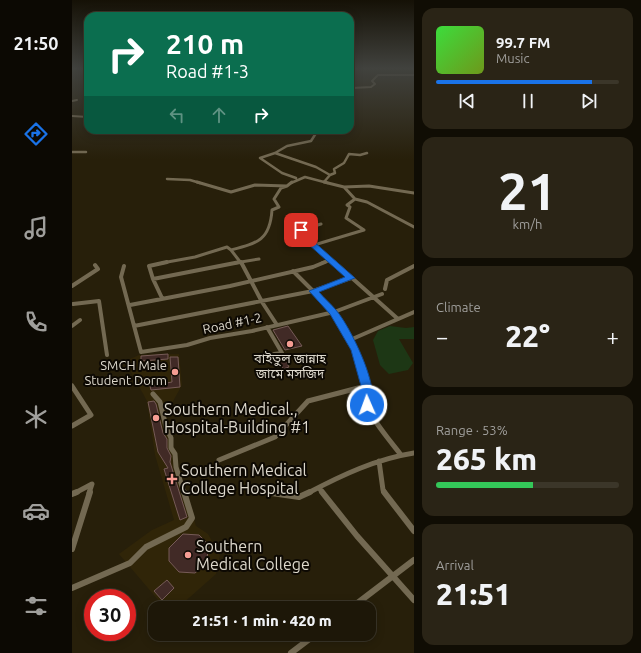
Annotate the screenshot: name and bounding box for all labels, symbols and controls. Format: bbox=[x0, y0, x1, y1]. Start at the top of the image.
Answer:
icon: right bbox=[100, 28, 152, 80]
text: 210 m bbox=[166, 28, 244, 59]
text: 21:50 bbox=[13, 33, 59, 53]
text: 99.7 FM bbox=[496, 34, 550, 51]
text: Music bbox=[496, 51, 530, 65]
text: Road #1-3 bbox=[166, 61, 249, 81]
icon: previous bbox=[456, 90, 478, 112]
icon: pause bbox=[517, 90, 539, 112]
icon: next bbox=[578, 90, 600, 112]
icon: left bbox=[166, 104, 188, 126]
icon: ahead bbox=[208, 104, 230, 126]
icon: right bbox=[250, 104, 272, 126]
icon: directions bbox=[22, 120, 50, 148]
text: 21 bbox=[498, 162, 557, 220]
pin bbox=[284, 213, 318, 247]
icon: music bbox=[22, 214, 50, 242]
text: km/h bbox=[512, 217, 543, 231]
icon: arrive bbox=[290, 219, 312, 241]
text: Climate bbox=[436, 300, 481, 314]
icon: phone bbox=[22, 308, 50, 336]
street label: Road #1-2 bbox=[201, 310, 263, 336]
text: 22° bbox=[505, 319, 550, 353]
text: − bbox=[436, 324, 448, 349]
text: + bbox=[607, 324, 619, 349]
marker: বাইতুল জান্নাহ জামে মসজিদ bbox=[285, 339, 295, 349]
place label: বাইতুল জান্নাহ জামে মসজিদ bbox=[253, 351, 327, 380]
place label: SMCH Male Student Dorm bbox=[84, 358, 167, 387]
marker: SMCH Male Student Dorm bbox=[170, 367, 180, 377]
position arrow bbox=[346, 384, 388, 426]
place label: Southern Medical., Hospital-Building #1 bbox=[164, 400, 310, 436]
icon: climate bbox=[22, 403, 50, 431]
marker: Southern Medical., Hospital-Building #1 bbox=[151, 413, 161, 423]
text: Range · 53% bbox=[436, 423, 508, 437]
text: 265 km bbox=[436, 442, 537, 476]
place label: Southern Medical College Hospital bbox=[181, 461, 307, 497]
marker: Southern Medical College Hospital bbox=[166, 473, 178, 485]
icon: car bbox=[22, 497, 50, 525]
place label: Southern Medical College bbox=[196, 537, 310, 573]
marker: Southern Medical College bbox=[183, 550, 193, 560]
text: Arrival bbox=[436, 558, 474, 572]
text: 21:51 bbox=[436, 577, 511, 611]
speed limit sign: 30 bbox=[84, 589, 136, 641]
icon: filters bbox=[22, 592, 50, 620]
text: 21:51 · 1 min · 420 m bbox=[192, 612, 332, 629]

